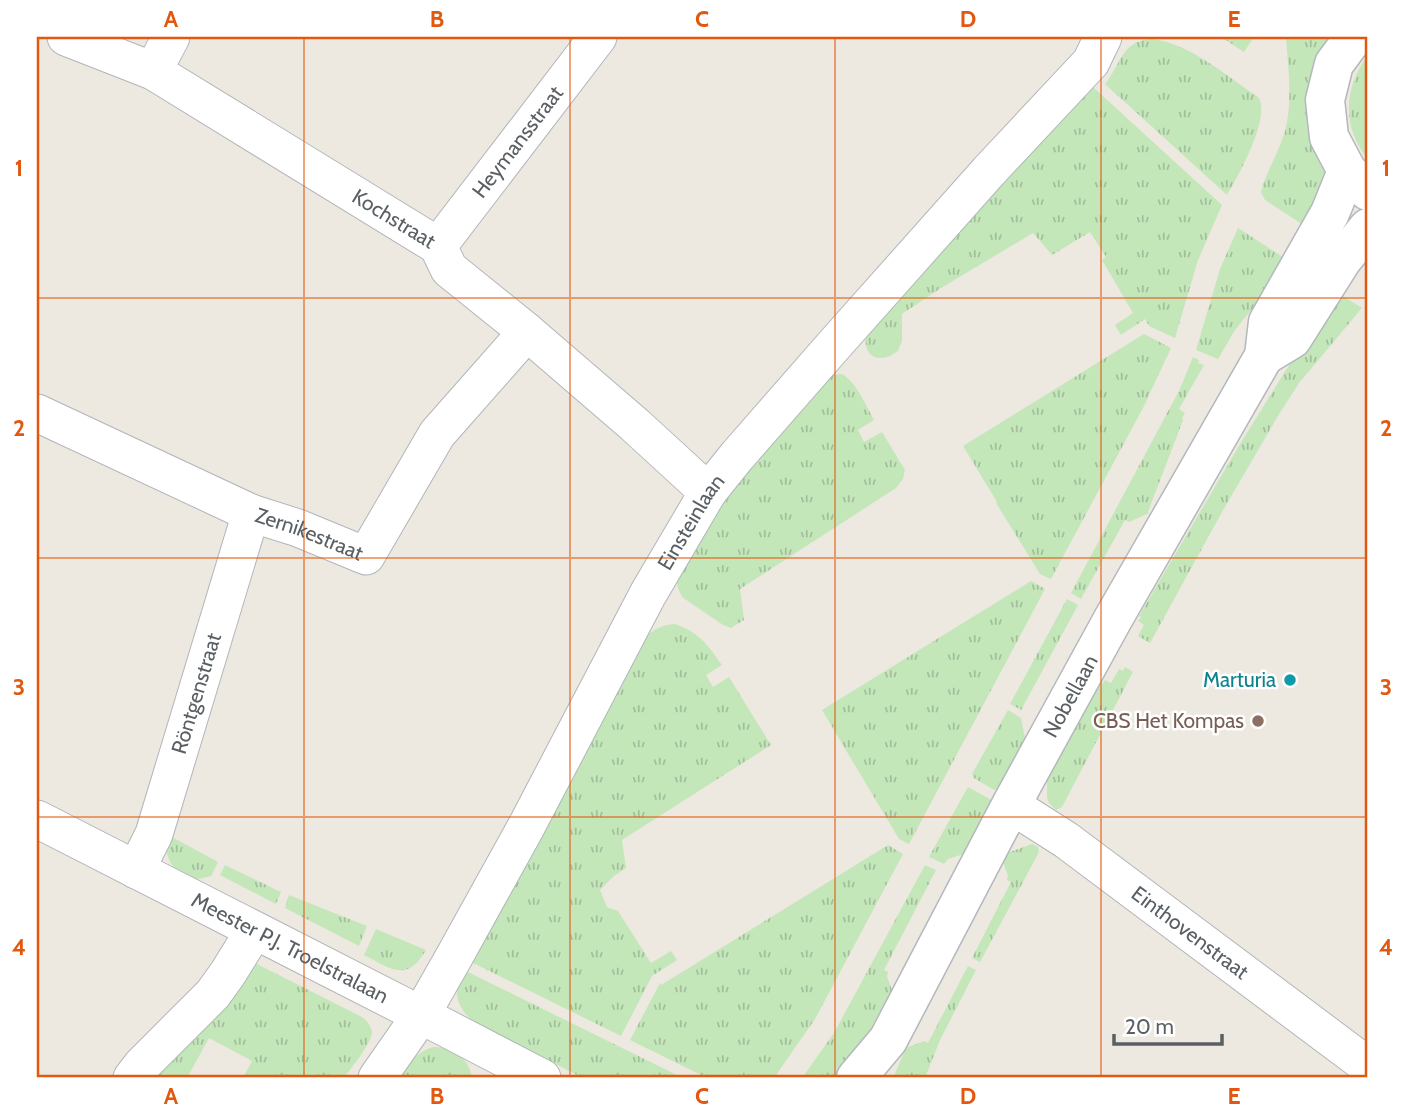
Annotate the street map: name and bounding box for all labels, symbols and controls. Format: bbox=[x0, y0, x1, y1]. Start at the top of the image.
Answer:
text: A bbox=[164, 5, 179, 33]
text: B bbox=[430, 5, 444, 33]
text: C bbox=[695, 5, 709, 33]
text: D bbox=[960, 5, 976, 33]
text: E bbox=[1227, 5, 1241, 33]
street label: Heymansstraat bbox=[467, 81, 568, 203]
text: 1 bbox=[15, 154, 23, 182]
text: 1 bbox=[1382, 154, 1390, 182]
street label: Kochstraat bbox=[348, 183, 440, 253]
text: 2 bbox=[13, 414, 25, 442]
text: 2 bbox=[1380, 414, 1392, 442]
street label: Einsteinlaan bbox=[652, 469, 730, 574]
street label: Zernikestraat bbox=[252, 502, 367, 565]
street label: Röntgenstraat bbox=[166, 630, 226, 757]
street label: Nobellaan bbox=[1038, 650, 1103, 742]
place label: Marturia bbox=[1203, 667, 1276, 692]
marker: Marturia bbox=[1282, 672, 1298, 688]
text: 3 bbox=[13, 673, 25, 701]
text: 3 bbox=[1380, 673, 1392, 701]
place label: CBS Het Kompas bbox=[1093, 708, 1244, 733]
marker: CBS Het Kompas bbox=[1250, 713, 1266, 729]
street label: Einthovenstraat bbox=[1127, 880, 1254, 984]
street label: Meester P.J. Troelstralaan bbox=[188, 887, 393, 1008]
text: 4 bbox=[12, 933, 26, 961]
text: 4 bbox=[1379, 933, 1393, 961]
scale bar bbox=[1114, 1003, 1223, 1047]
text: 20 m bbox=[1125, 1014, 1174, 1039]
text: A bbox=[164, 1082, 179, 1110]
text: B bbox=[430, 1082, 444, 1110]
text: C bbox=[695, 1082, 709, 1110]
text: D bbox=[960, 1082, 976, 1110]
text: E bbox=[1227, 1082, 1241, 1110]

